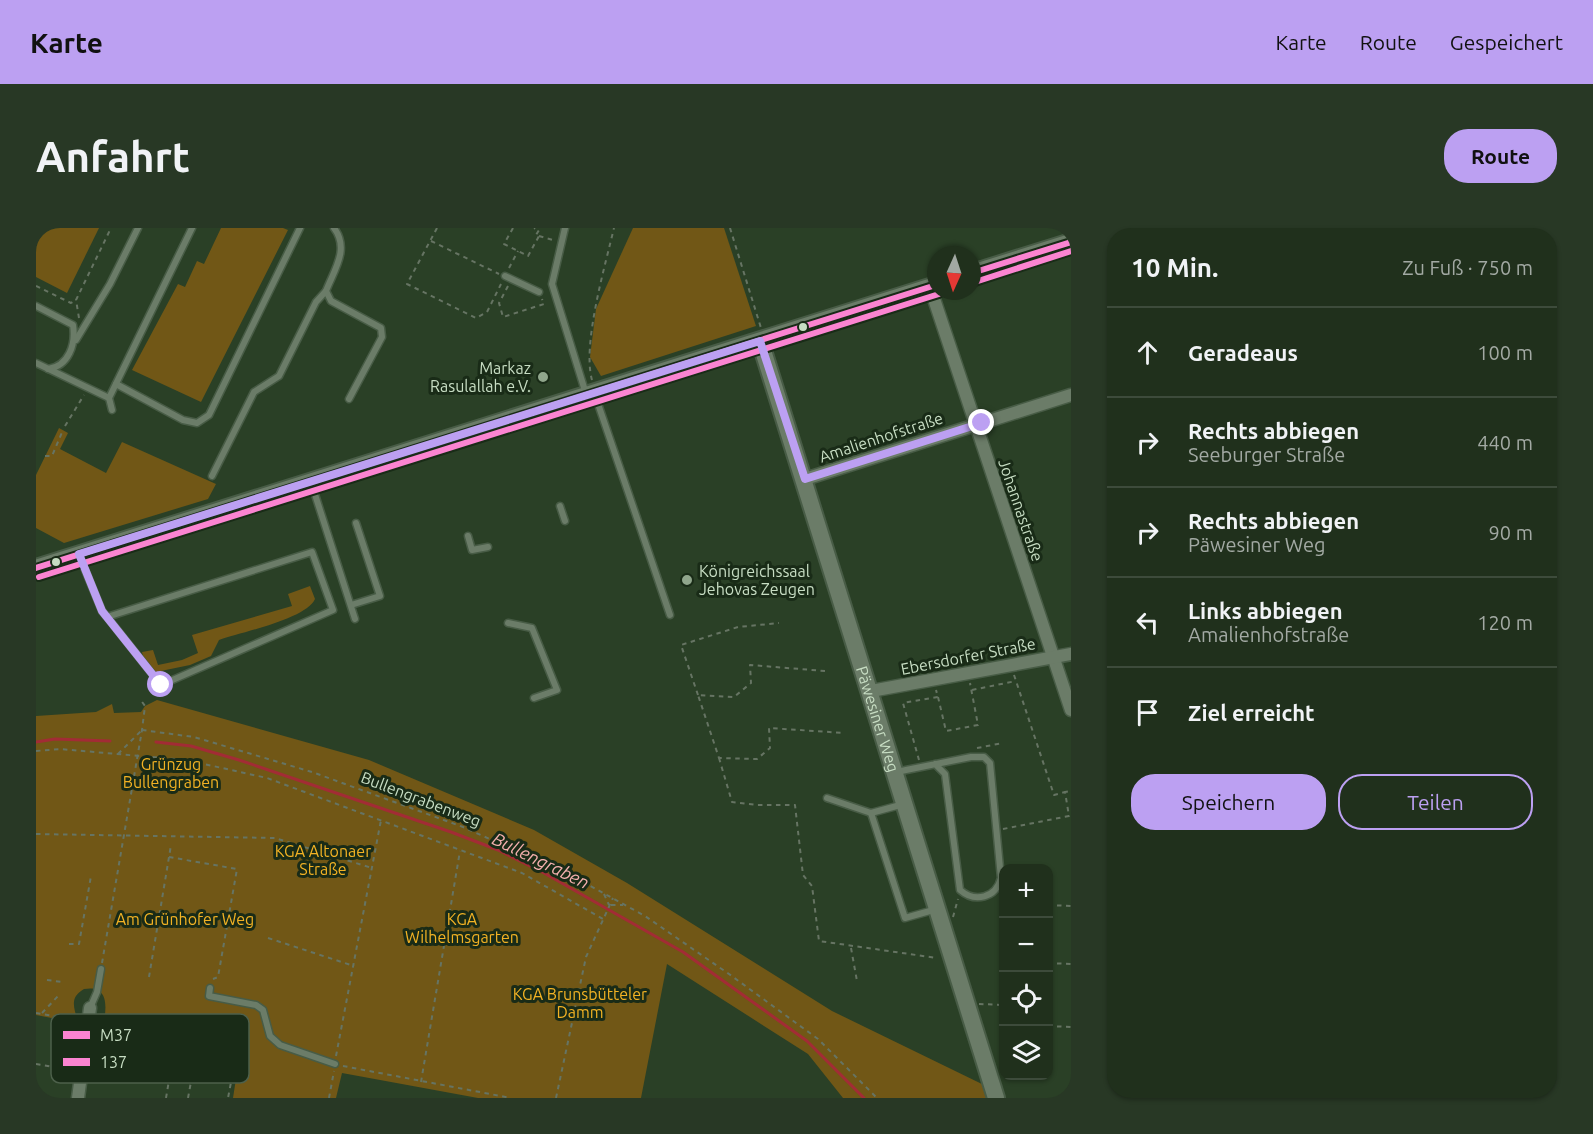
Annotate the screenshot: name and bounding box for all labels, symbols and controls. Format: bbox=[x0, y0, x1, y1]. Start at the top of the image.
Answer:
text: Karte bbox=[30, 27, 103, 58]
text: Karte bbox=[1275, 30, 1327, 54]
text: Route bbox=[1360, 30, 1417, 54]
text: Gespeichert bbox=[1450, 30, 1563, 54]
button: Route bbox=[1444, 129, 1557, 183]
text: Anfahrt bbox=[36, 133, 190, 180]
north arrow bbox=[927, 246, 981, 300]
text: 10 Min. bbox=[1131, 253, 1218, 282]
text: Zu Fuß · 750 m bbox=[1402, 256, 1533, 279]
unlabelled marker bbox=[797, 321, 809, 333]
icon: ahead bbox=[1131, 336, 1164, 369]
text: Geradeaus bbox=[1188, 340, 1298, 365]
text: 100 m bbox=[1477, 341, 1533, 364]
place label: Markaz Rasulallah e.V. bbox=[430, 359, 531, 395]
marker: Markaz Rasulallah e.V. bbox=[536, 370, 550, 384]
street label: Amalienhofstraße bbox=[817, 408, 945, 466]
route end bbox=[968, 409, 994, 435]
text: Rechts abbiegen bbox=[1188, 418, 1359, 443]
icon: right bbox=[1131, 426, 1164, 459]
text: 440 m bbox=[1477, 431, 1533, 454]
text: Seeburger Straße bbox=[1188, 443, 1345, 466]
street label: Johannastraße bbox=[995, 456, 1047, 564]
text: Rechts abbiegen bbox=[1188, 508, 1359, 533]
icon: right bbox=[1131, 516, 1164, 549]
text: 90 m bbox=[1489, 521, 1533, 544]
text: Päwesiner Weg bbox=[1188, 533, 1325, 556]
unlabelled marker bbox=[50, 556, 62, 568]
place label: Königreichssaal Jehovas Zeugen bbox=[699, 562, 815, 598]
marker: Königreichssaal Jehovas Zeugen bbox=[680, 573, 694, 587]
text: Links abbiegen bbox=[1188, 598, 1343, 623]
icon: left bbox=[1131, 606, 1164, 639]
text: 120 m bbox=[1477, 611, 1533, 634]
text: Amalienhofstraße bbox=[1188, 623, 1349, 646]
street label: Ebersdorfer Straße bbox=[899, 634, 1037, 678]
street label: Päwesiner Weg bbox=[853, 664, 903, 774]
route start bbox=[147, 671, 173, 697]
icon: arrive bbox=[1131, 696, 1164, 729]
text: Ziel erreicht bbox=[1188, 700, 1315, 725]
park label: Grünzug Bullengraben bbox=[123, 755, 219, 791]
street label: Bullengrabenweg bbox=[359, 768, 483, 830]
button: Speichern bbox=[1131, 774, 1326, 830]
button: Teilen bbox=[1338, 774, 1533, 830]
water label: Bullengraben bbox=[489, 828, 593, 892]
park label: KGA Altonaer Straße bbox=[275, 842, 371, 878]
map controls bbox=[999, 864, 1053, 1080]
button: + bbox=[999, 864, 1053, 918]
park label: Am Grünhofer Weg bbox=[116, 910, 254, 928]
park label: KGA Wilhelmsgarten bbox=[405, 910, 519, 946]
button: − bbox=[999, 918, 1053, 972]
button: locate bbox=[999, 972, 1053, 1026]
park label: KGA Brunsbütteler Damm bbox=[513, 985, 647, 1021]
legend bbox=[51, 1014, 249, 1083]
text: M37 bbox=[100, 1026, 132, 1044]
button: layers bbox=[999, 1026, 1053, 1080]
text: 137 bbox=[100, 1053, 127, 1071]

